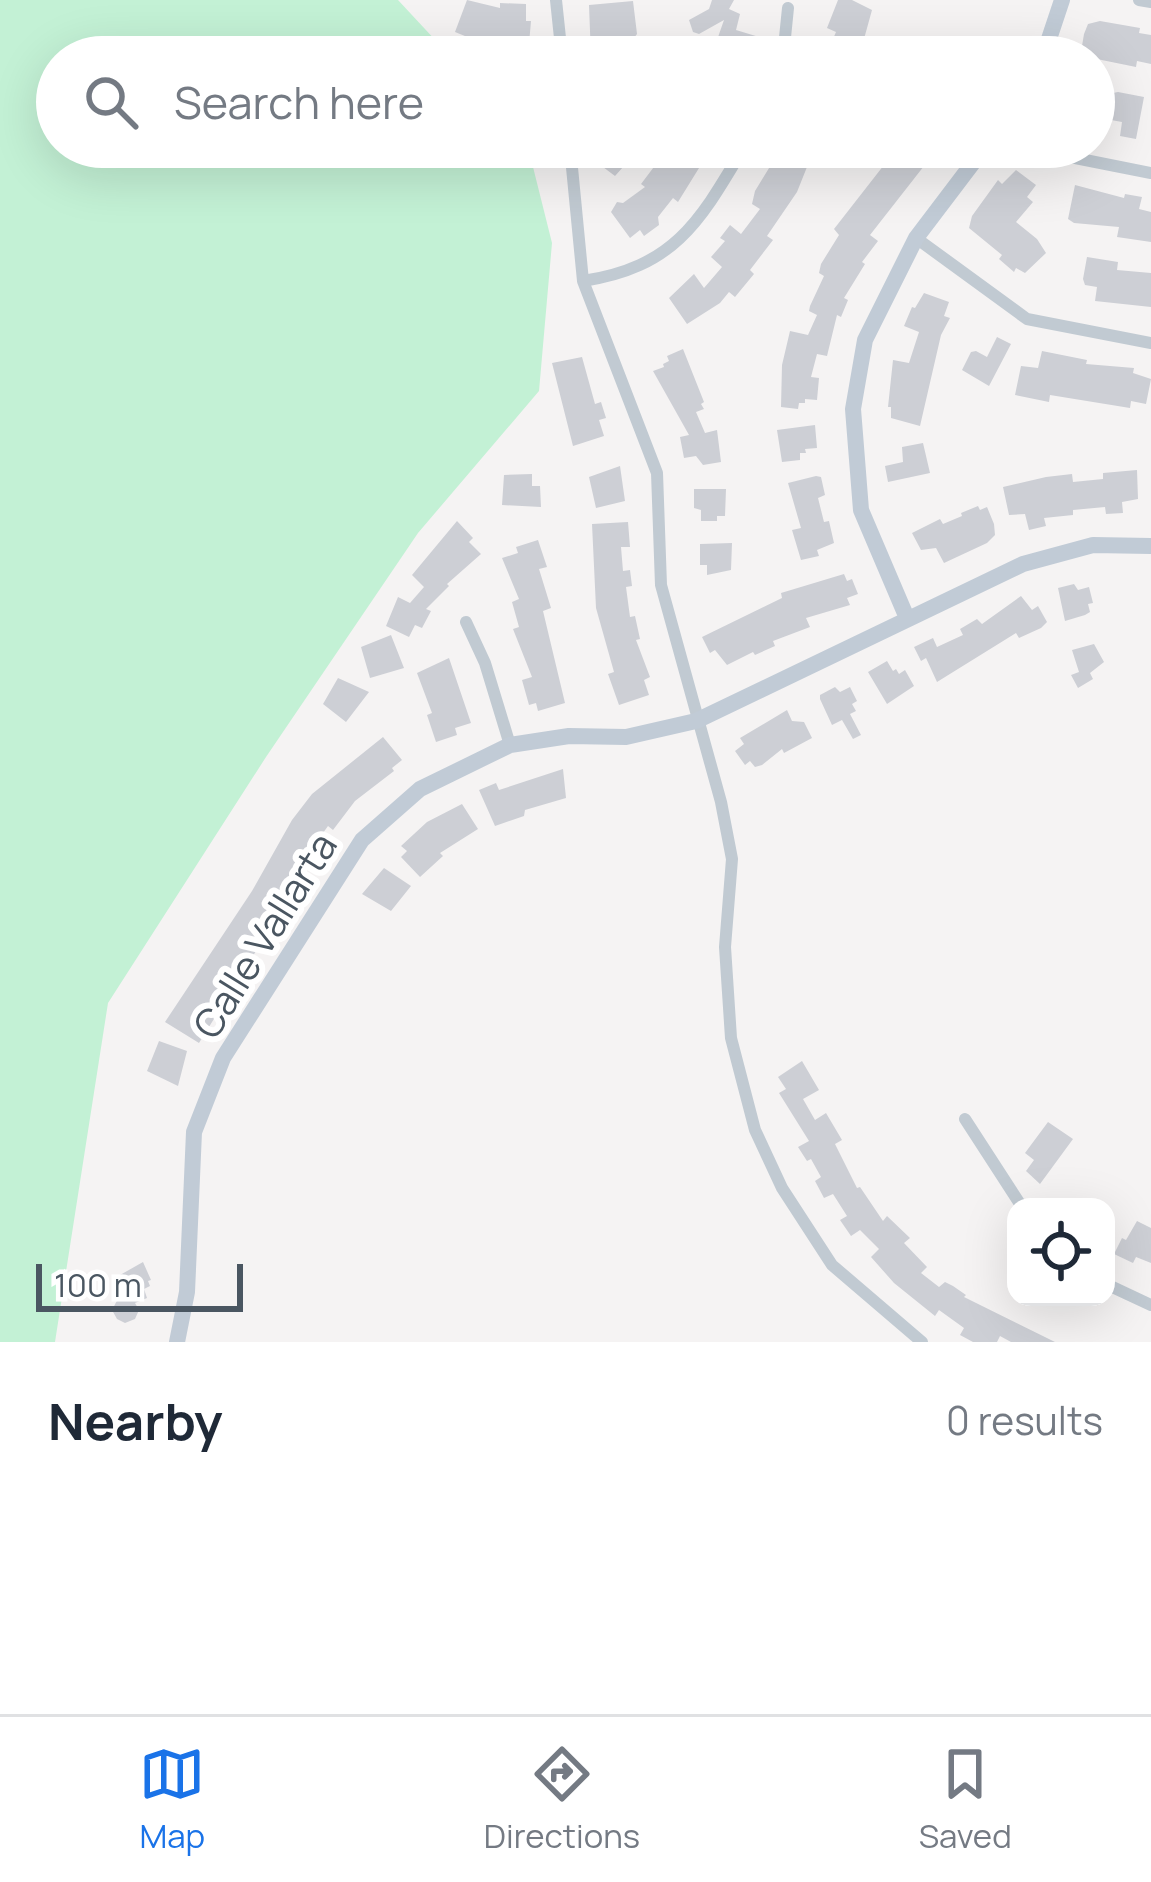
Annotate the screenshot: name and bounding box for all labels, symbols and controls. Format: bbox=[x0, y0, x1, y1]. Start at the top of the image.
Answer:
search box bbox=[36, 36, 1115, 168]
icon: search bbox=[78, 69, 144, 135]
text: Search here bbox=[174, 71, 424, 133]
street label: Calle Vallarta bbox=[179, 822, 349, 1048]
map controls bbox=[1007, 1198, 1115, 1306]
button: locate bbox=[1007, 1198, 1115, 1306]
scale bar bbox=[36, 1258, 243, 1311]
text: 100 m bbox=[54, 1262, 142, 1307]
text: Nearby bbox=[48, 1386, 223, 1455]
text: 0 results bbox=[946, 1393, 1103, 1447]
tab: Map bbox=[139, 1741, 205, 1858]
tab: Directions bbox=[484, 1741, 640, 1858]
tab: Saved bbox=[919, 1741, 1012, 1858]

